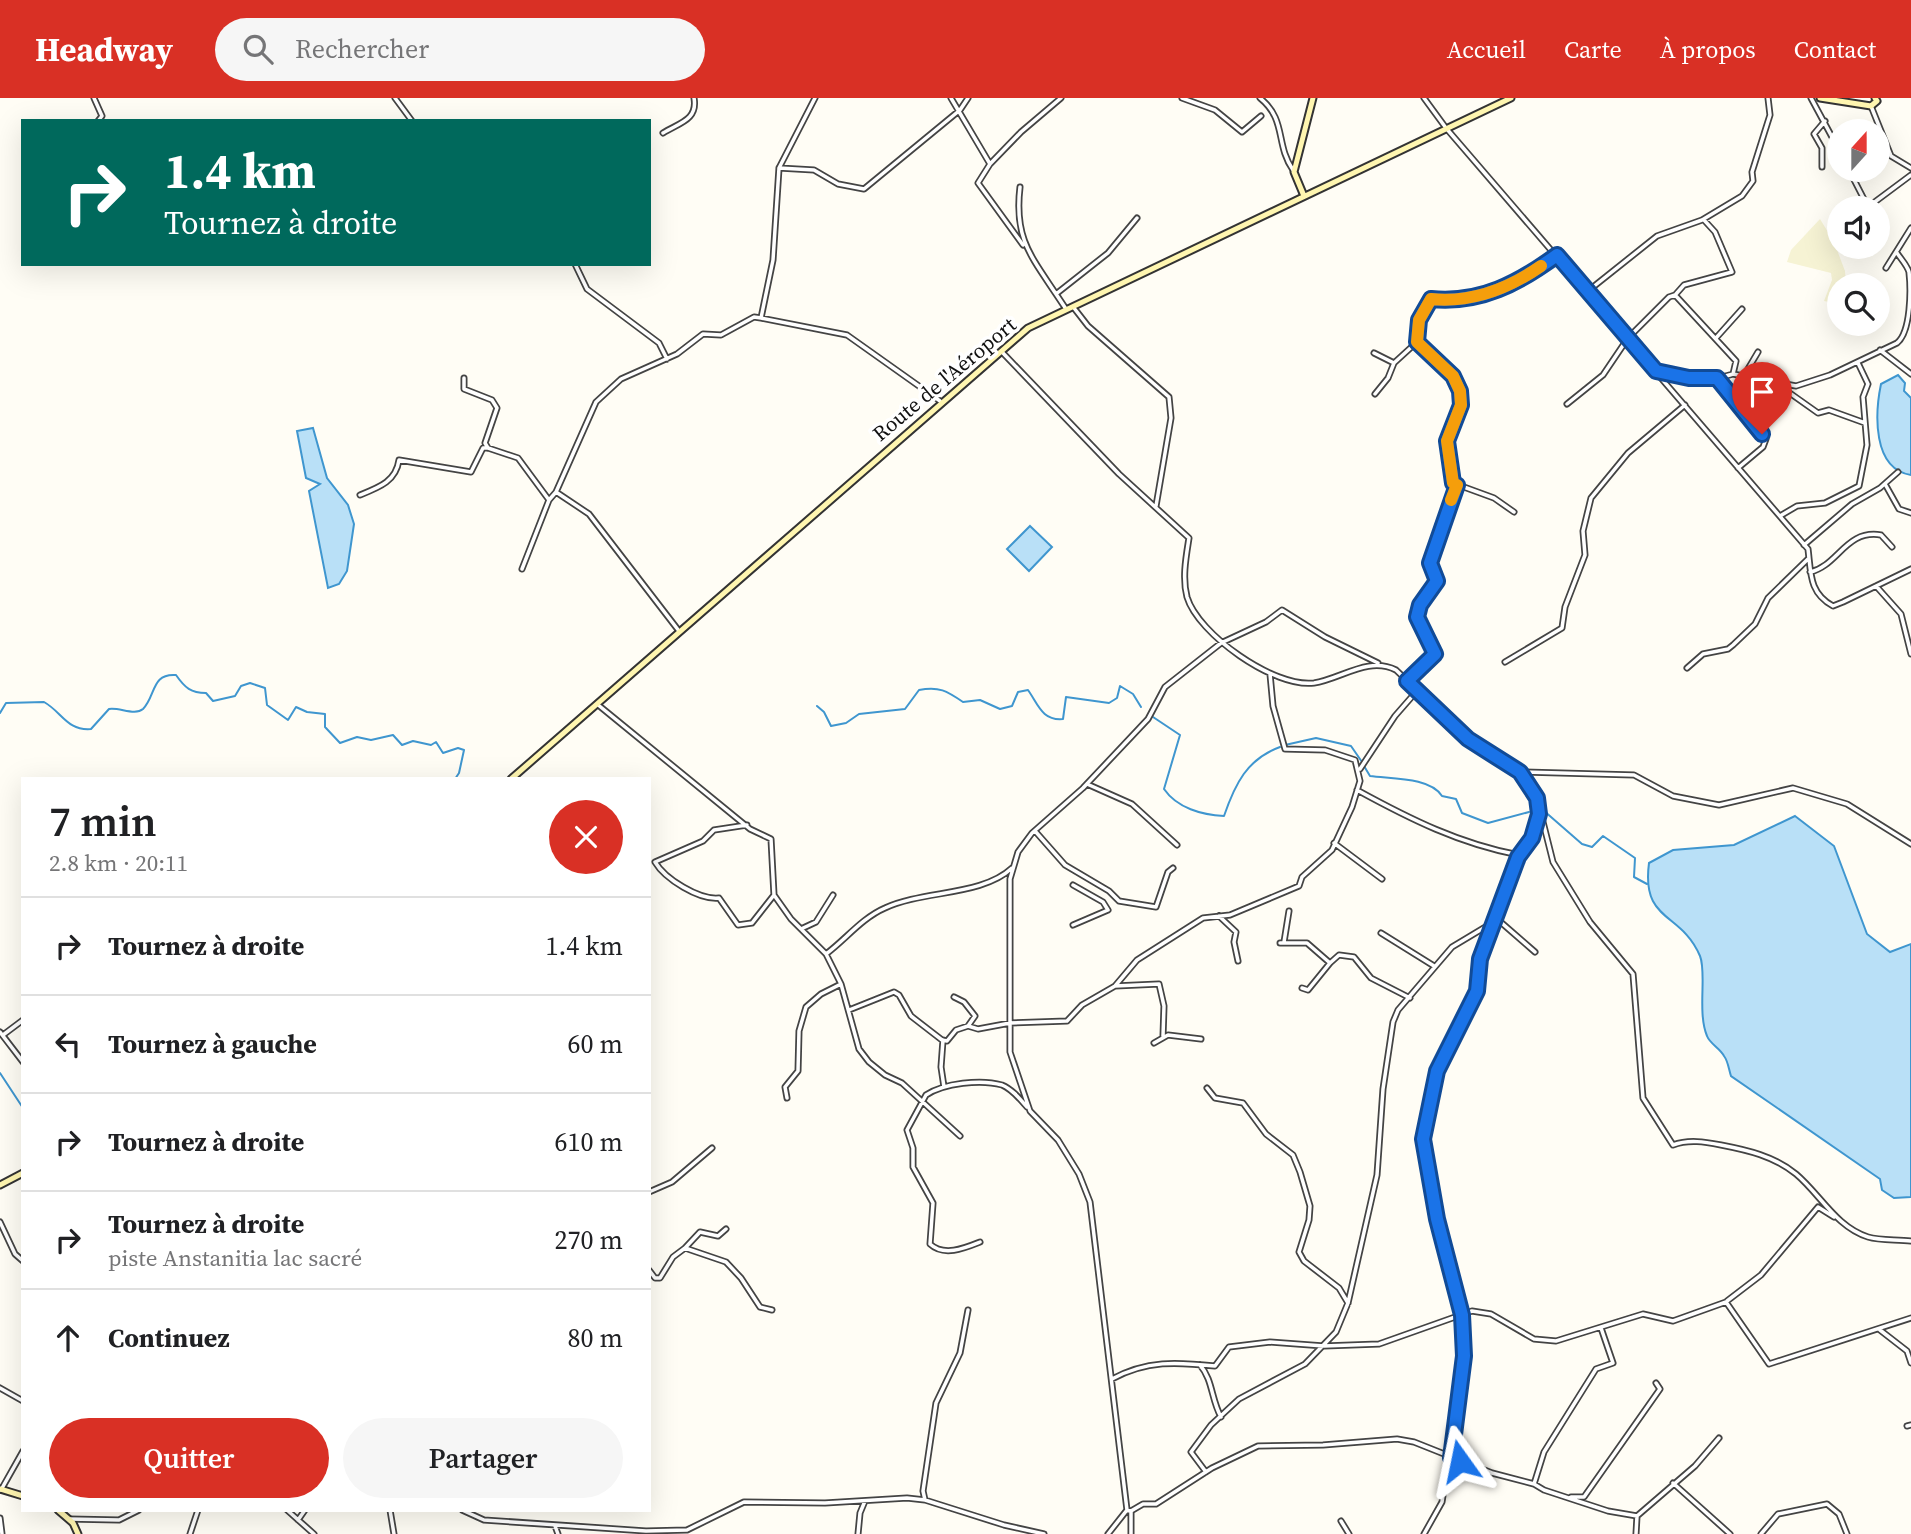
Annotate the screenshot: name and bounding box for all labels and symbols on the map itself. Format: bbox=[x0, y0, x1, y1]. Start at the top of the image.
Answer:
north arrow bbox=[1827, 119, 1890, 182]
street label: Route de l'Aéroport bbox=[866, 310, 1022, 448]
pin bbox=[1732, 362, 1792, 434]
position arrow bbox=[1423, 1424, 1497, 1498]

